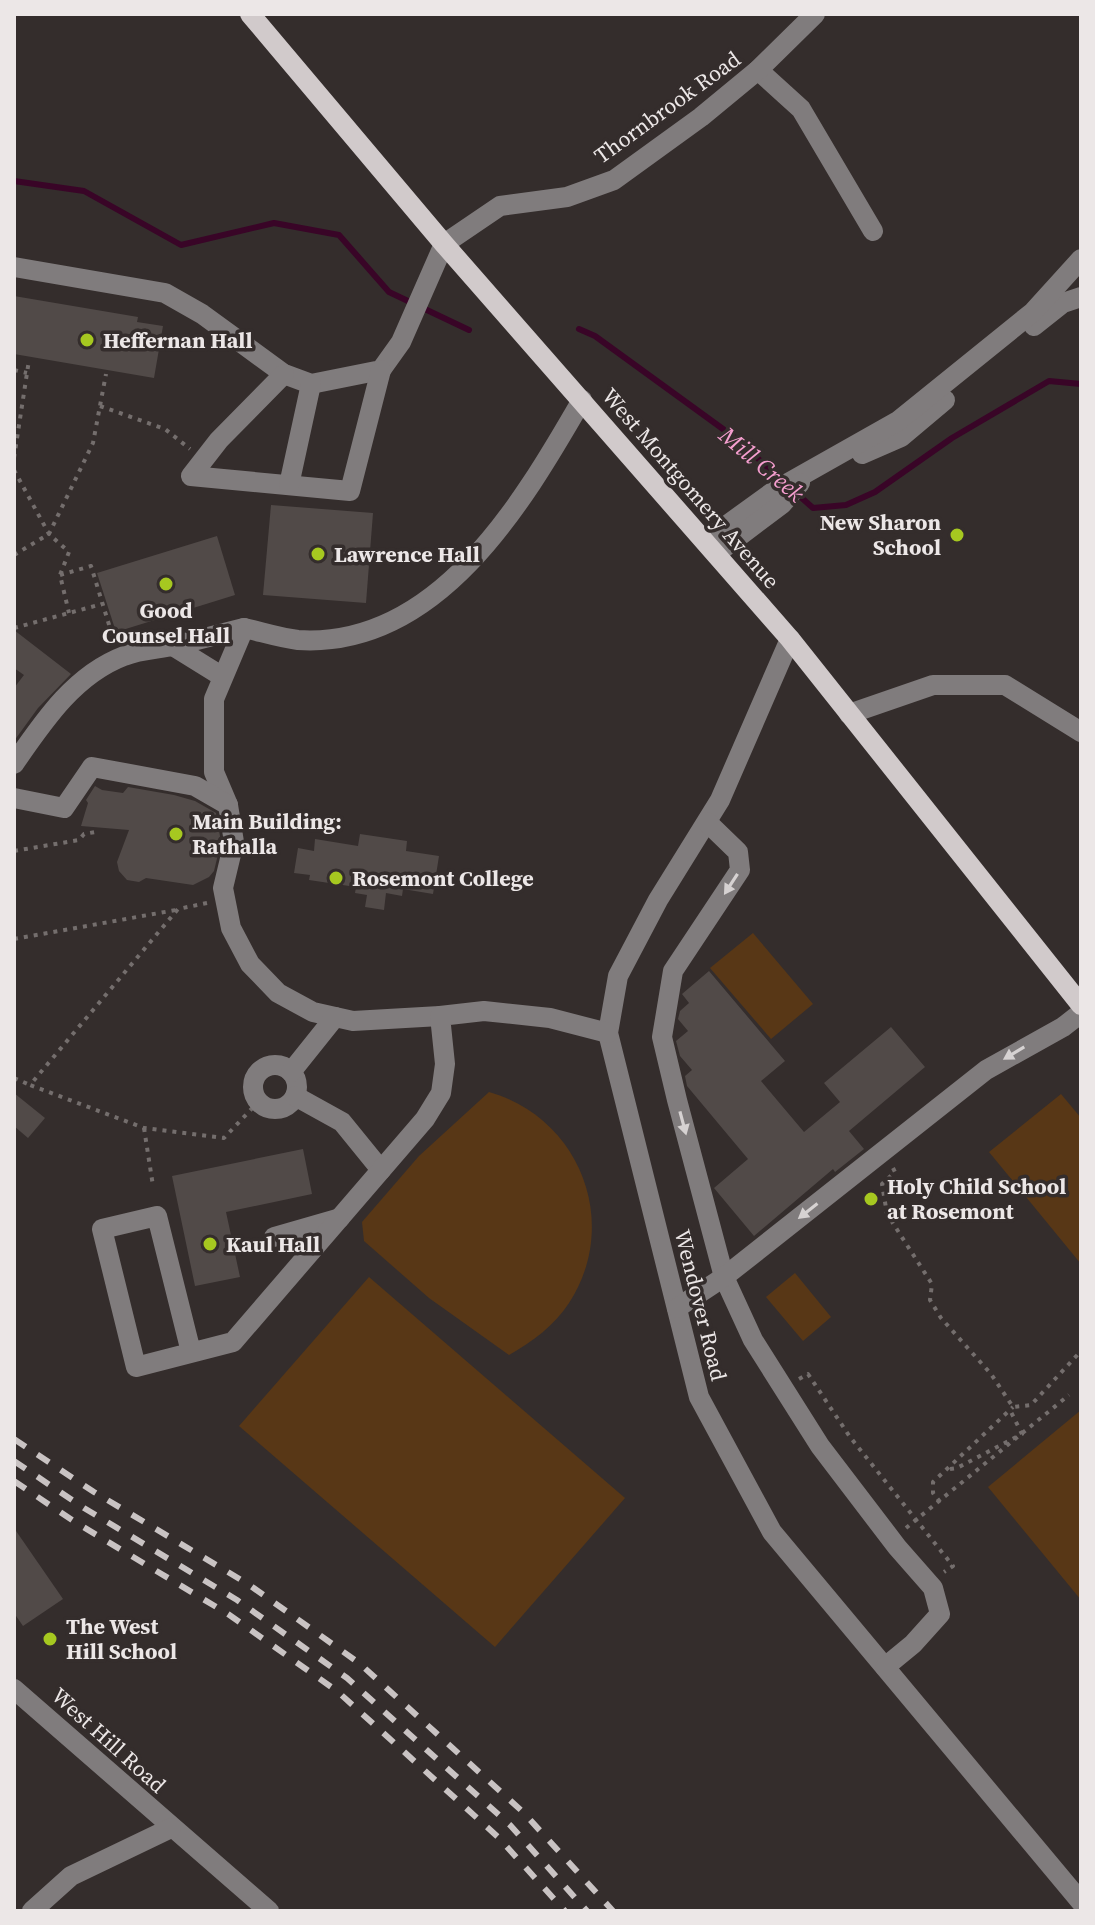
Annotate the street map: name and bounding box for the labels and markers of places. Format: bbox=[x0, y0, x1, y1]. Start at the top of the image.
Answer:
place label: Heffernan Hall bbox=[103, 325, 253, 355]
marker: Heffernan Hall bbox=[78, 331, 96, 349]
place label: New Sharon School bbox=[820, 507, 941, 562]
marker: New Sharon School bbox=[948, 526, 966, 544]
place label: Lawrence Hall bbox=[334, 539, 480, 569]
marker: Lawrence Hall bbox=[309, 545, 327, 563]
marker: Good Counsel Hall bbox=[157, 575, 175, 593]
place label: Good Counsel Hall bbox=[102, 595, 230, 650]
place label: Main Building: Rathalla bbox=[192, 806, 342, 861]
marker: Main Building: Rathalla bbox=[167, 825, 185, 843]
place label: Rosemont College bbox=[352, 863, 534, 893]
marker: Rosemont College bbox=[327, 869, 345, 887]
place label: Holy Child School at Rosemont bbox=[887, 1171, 1066, 1226]
marker: Holy Child School at Rosemont bbox=[862, 1190, 880, 1208]
place label: Kaul Hall bbox=[226, 1229, 320, 1259]
marker: Kaul Hall bbox=[201, 1235, 219, 1253]
place label: The West Hill School bbox=[66, 1611, 177, 1666]
marker: The West Hill School bbox=[41, 1630, 59, 1648]

